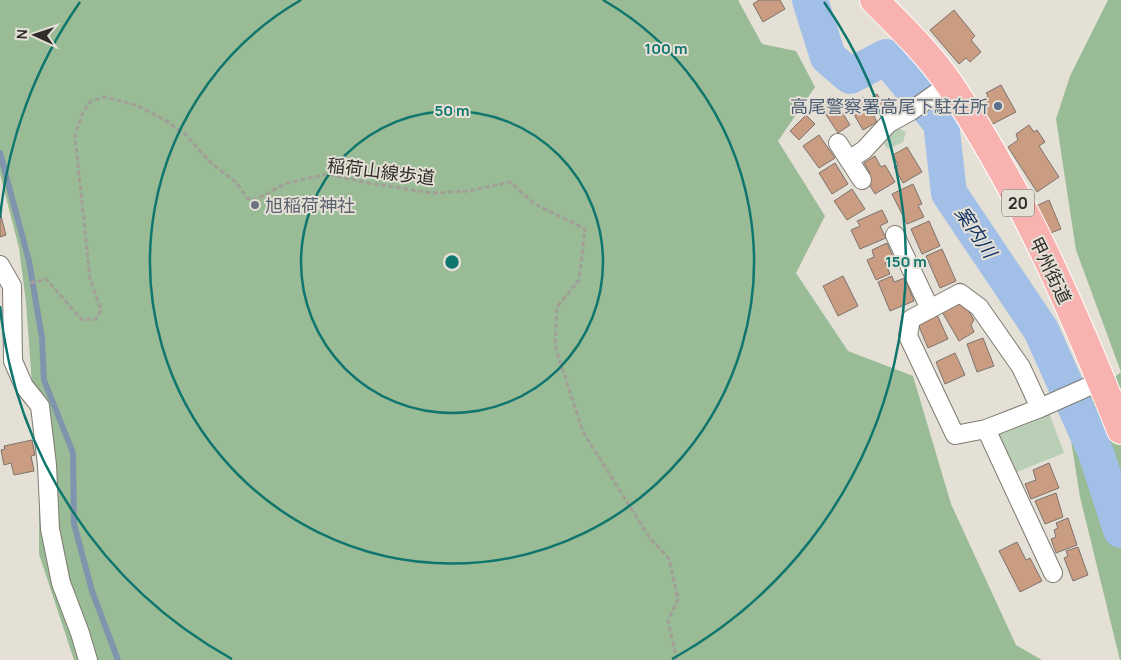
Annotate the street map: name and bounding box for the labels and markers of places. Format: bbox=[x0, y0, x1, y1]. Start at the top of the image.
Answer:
place label: 高尾警察署高尾下駐在所 bbox=[790, 94, 988, 118]
marker: 高尾警察署高尾下駐在所 bbox=[992, 100, 1004, 112]
place label: 旭稲荷神社 bbox=[265, 193, 355, 217]
marker: 旭稲荷神社 bbox=[249, 199, 261, 211]
centre of rings bbox=[443, 253, 461, 271]

